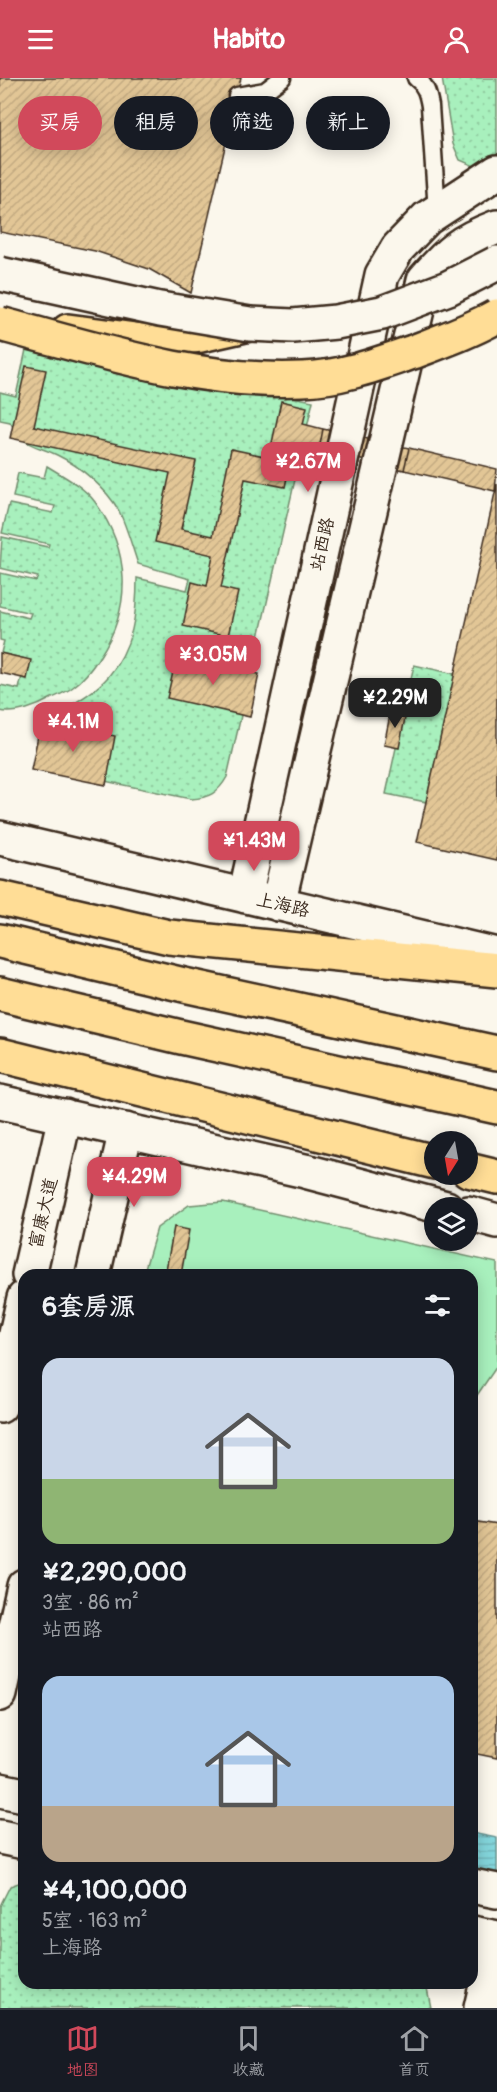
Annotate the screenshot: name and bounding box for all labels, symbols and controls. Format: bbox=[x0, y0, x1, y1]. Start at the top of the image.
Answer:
icon: menu bbox=[24, 23, 57, 56]
text: Habito bbox=[212, 23, 285, 56]
icon: person bbox=[440, 23, 473, 56]
chip: 买房 bbox=[18, 96, 102, 150]
chip: 租房 bbox=[114, 96, 198, 150]
chip: 筛选 bbox=[210, 96, 294, 150]
chip: 新上 bbox=[306, 96, 390, 150]
pin: ¥2.67M bbox=[259, 442, 357, 493]
text: ¥2.67M bbox=[275, 449, 341, 474]
street label: 站西路 bbox=[305, 515, 340, 573]
pin: ¥3.05M bbox=[164, 635, 262, 686]
text: ¥3.05M bbox=[179, 642, 247, 667]
pin: ¥2.29M bbox=[346, 678, 444, 729]
text: ¥2.29M bbox=[362, 685, 428, 710]
pin: ¥4.1M bbox=[31, 702, 115, 753]
text: ¥4.1M bbox=[47, 709, 99, 734]
pin: ¥1.43M bbox=[205, 821, 303, 872]
text: ¥1.43M bbox=[222, 828, 286, 853]
street label: 上海路 bbox=[254, 888, 312, 923]
north arrow bbox=[424, 1131, 478, 1185]
map controls bbox=[424, 1131, 478, 1251]
pin: ¥4.29M bbox=[85, 1157, 183, 1208]
text: ¥4.29M bbox=[101, 1164, 167, 1189]
street label: 富康大道 bbox=[24, 1175, 63, 1251]
button: layers bbox=[424, 1197, 478, 1251]
icon: filters bbox=[421, 1289, 454, 1322]
text: 6套房源 bbox=[42, 1291, 135, 1323]
icon: home bbox=[194, 1397, 302, 1505]
text: ¥2,290,000 bbox=[42, 1556, 187, 1588]
text: 3室 · 86 m² bbox=[42, 1590, 139, 1615]
text: 站西路 bbox=[42, 1617, 102, 1642]
icon: home bbox=[194, 1715, 302, 1823]
text: ¥4,100,000 bbox=[42, 1874, 187, 1906]
text: 5室 · 163 m² bbox=[42, 1908, 148, 1933]
text: 上海路 bbox=[42, 1935, 102, 1960]
tab: 地图 bbox=[66, 2022, 99, 2080]
tab: 收藏 bbox=[232, 2022, 265, 2080]
tab: 首页 bbox=[398, 2022, 431, 2080]

